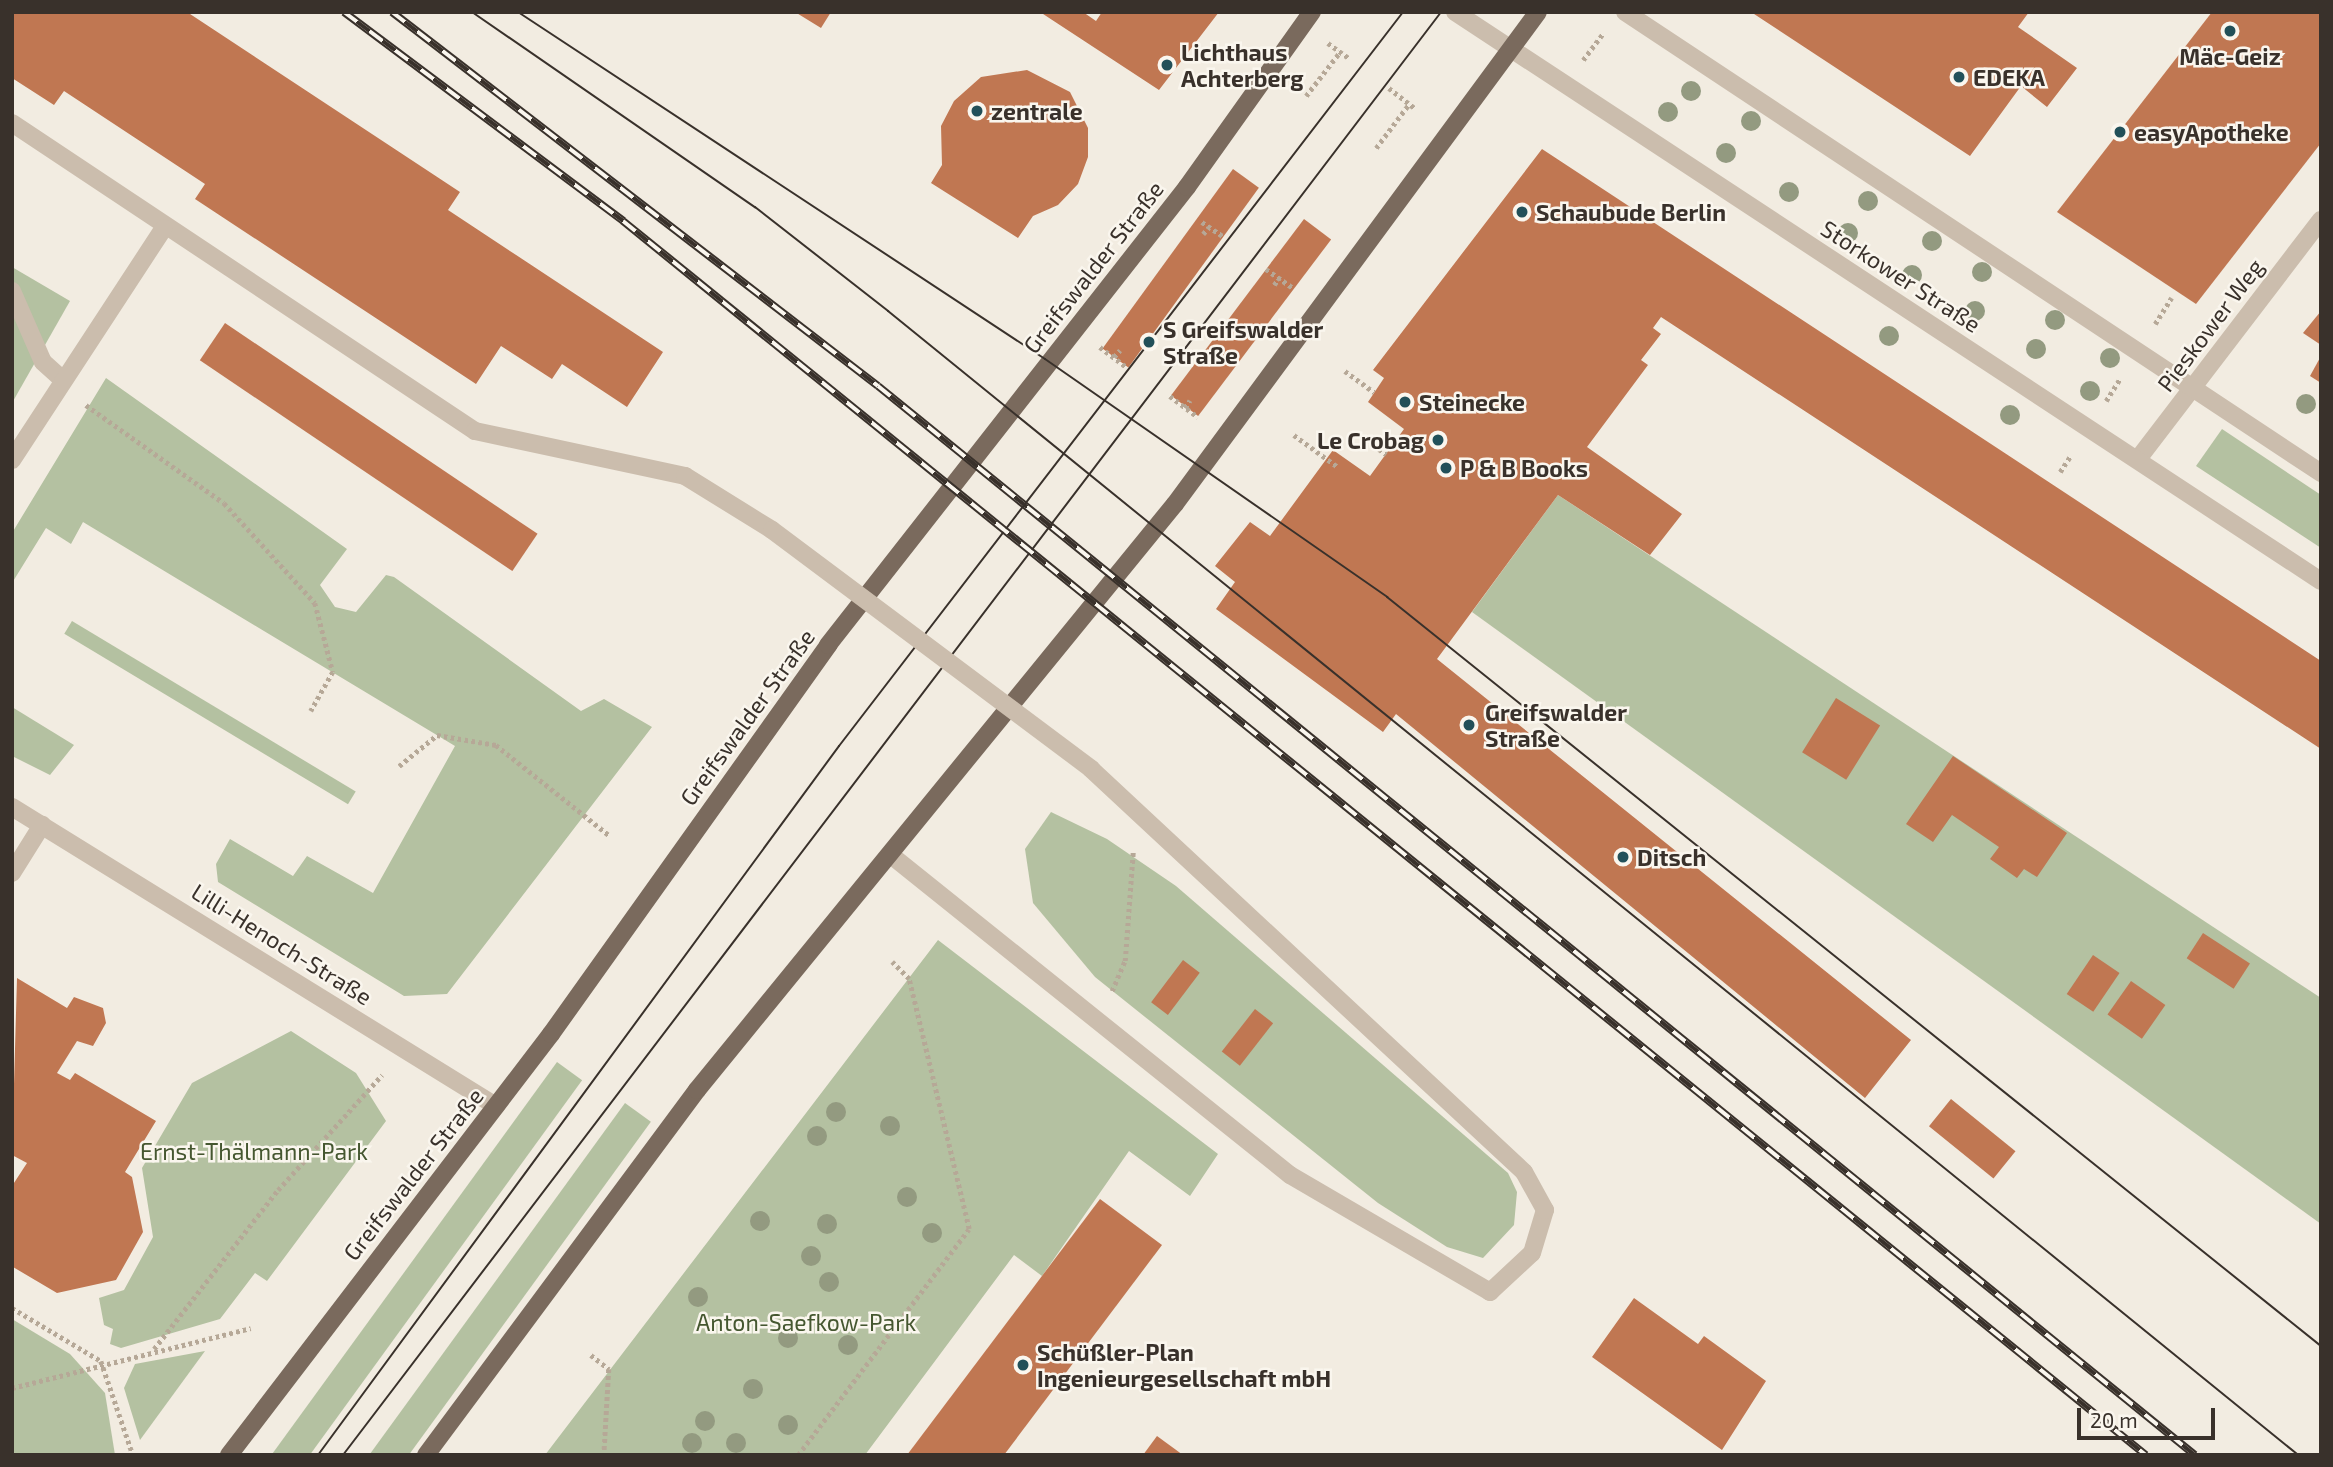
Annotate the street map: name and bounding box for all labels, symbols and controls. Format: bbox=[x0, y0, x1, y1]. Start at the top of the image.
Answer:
marker: Mäc-Geiz bbox=[2222, 23, 2238, 39]
place label: Lichthaus Achterberg bbox=[1181, 38, 1304, 92]
place label: Mäc-Geiz bbox=[2179, 42, 2281, 70]
marker: Lichthaus Achterberg bbox=[1159, 57, 1175, 73]
place label: EDEKA bbox=[1973, 63, 2045, 91]
marker: EDEKA bbox=[1951, 69, 1967, 85]
place label: zentrale bbox=[991, 97, 1083, 125]
marker: zentrale bbox=[969, 103, 985, 119]
place label: easyApotheke bbox=[2134, 118, 2289, 146]
marker: easyApotheke bbox=[2112, 124, 2128, 140]
street label: Greifswalder Straße bbox=[1017, 175, 1169, 359]
place label: Schaubude Berlin bbox=[1536, 198, 1726, 226]
marker: Schaubude Berlin bbox=[1514, 204, 1530, 220]
street label: Storkower Straße bbox=[1816, 214, 1986, 338]
street label: Pieskower Weg bbox=[2151, 253, 2269, 397]
place label: S Greifswalder Straße bbox=[1163, 315, 1323, 369]
marker: S Greifswalder Straße bbox=[1141, 334, 1157, 350]
place label: Steinecke bbox=[1419, 388, 1525, 416]
marker: Steinecke bbox=[1397, 394, 1413, 410]
place label: Le Crobag bbox=[1317, 426, 1424, 454]
marker: Le Crobag bbox=[1430, 432, 1446, 448]
place label: P & B Books bbox=[1460, 454, 1588, 482]
marker: P & B Books bbox=[1438, 460, 1454, 476]
street label: Greifswalder Straße bbox=[674, 623, 820, 811]
place label: Greifswalder Straße bbox=[1485, 698, 1627, 752]
marker: Greifswalder Straße bbox=[1459, 715, 1479, 735]
place label: Ditsch bbox=[1637, 843, 1706, 871]
marker: Ditsch bbox=[1615, 849, 1631, 865]
street label: Lilli-Henoch-Straße bbox=[187, 877, 377, 1011]
street label: Greifswalder Straße bbox=[337, 1082, 489, 1266]
park label: Ernst-Thälmann-Park bbox=[140, 1137, 368, 1165]
park label: Anton-Saefkow-Park bbox=[696, 1308, 916, 1336]
place label: Schüßler-Plan Ingenieurgesellschaft mbH bbox=[1037, 1338, 1331, 1392]
marker: Schüßler-Plan Ingenieurgesellschaft mbH bbox=[1015, 1357, 1031, 1373]
scale bar bbox=[2081, 1394, 2219, 1438]
text: 20 m bbox=[2090, 1407, 2138, 1432]

